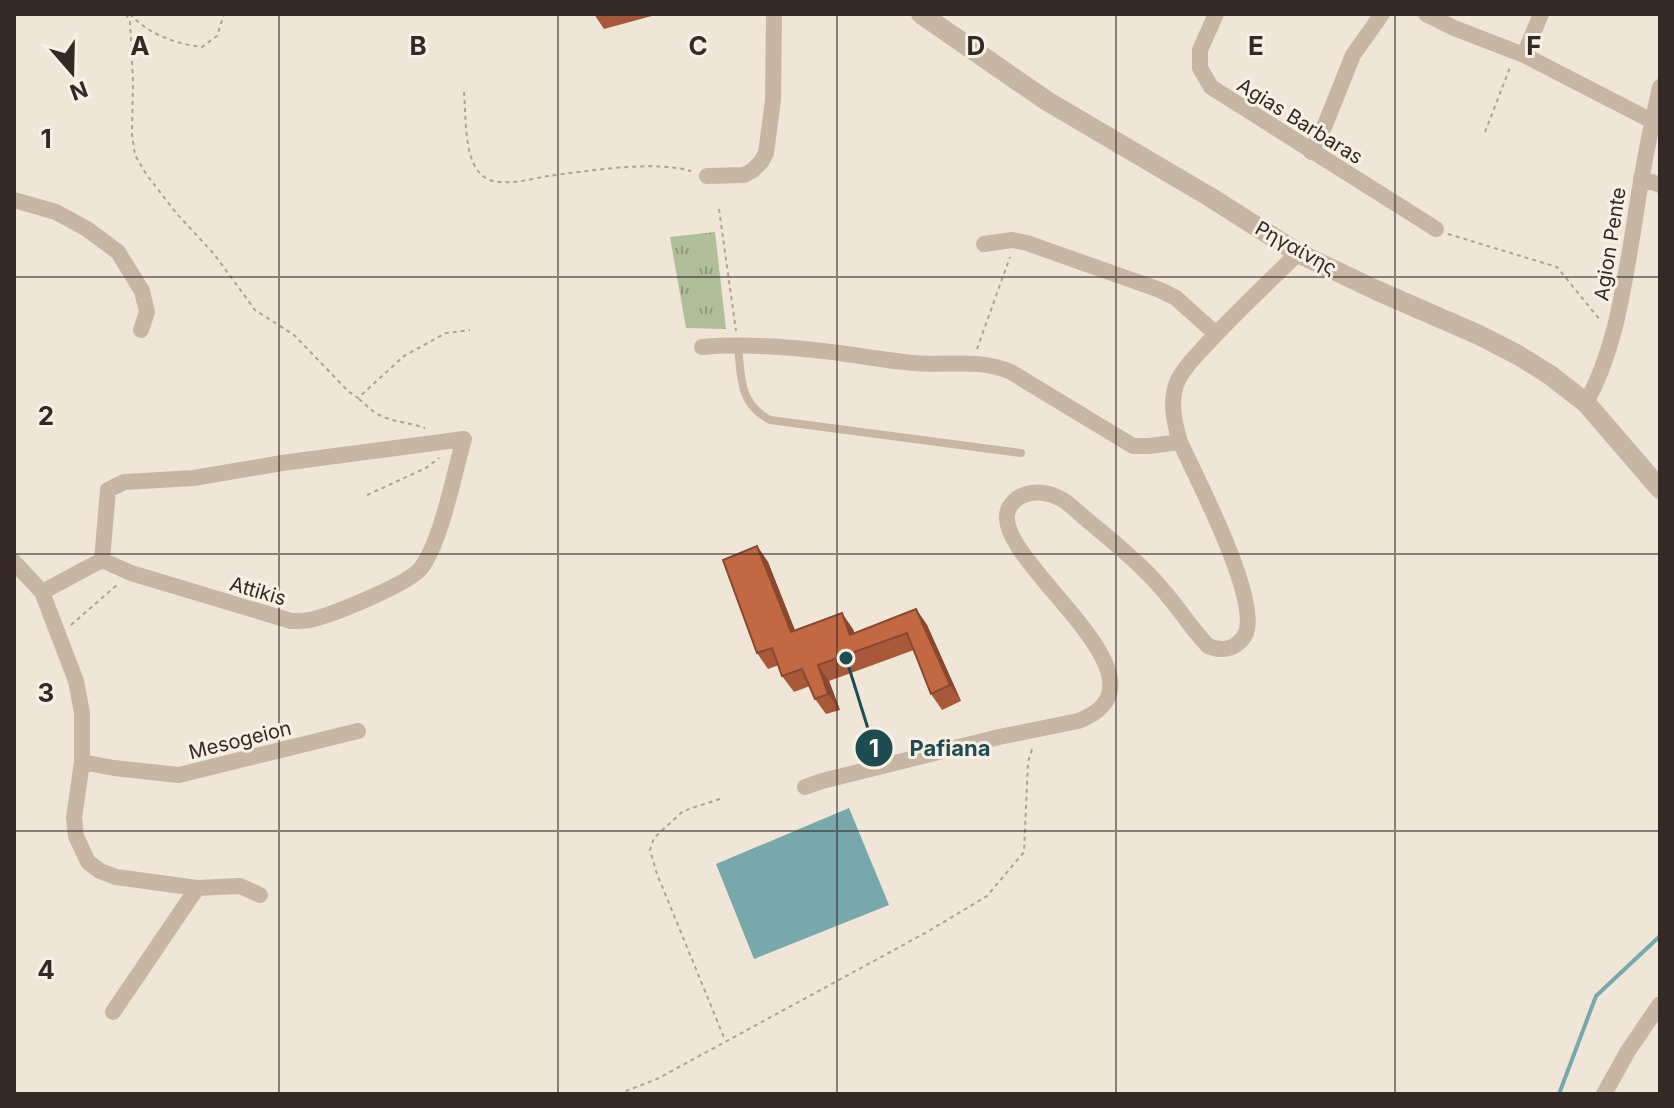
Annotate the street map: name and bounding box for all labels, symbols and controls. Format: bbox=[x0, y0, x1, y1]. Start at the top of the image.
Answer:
text: A bbox=[130, 30, 150, 61]
text: B bbox=[409, 30, 427, 61]
text: C bbox=[688, 30, 708, 61]
text: D bbox=[967, 30, 985, 61]
text: E bbox=[1248, 30, 1264, 61]
text: F bbox=[1526, 30, 1542, 61]
north arrow bbox=[32, 32, 112, 112]
street label: Agias Barbaras bbox=[1233, 73, 1367, 169]
text: N bbox=[67, 76, 91, 106]
text: 1 bbox=[40, 123, 52, 154]
street label: Agion Pente bbox=[1589, 186, 1631, 302]
street label: Ρηγαίνης bbox=[1251, 216, 1341, 280]
text: 2 bbox=[38, 400, 54, 431]
street label: Attikis bbox=[227, 572, 289, 610]
text: 3 bbox=[38, 677, 54, 708]
street label: Mesogeion bbox=[186, 716, 294, 764]
callout: Pafiana bbox=[854, 725, 1007, 771]
text: 1 bbox=[869, 734, 879, 763]
text: Pafiana bbox=[910, 735, 990, 761]
text: 4 bbox=[37, 954, 55, 985]

